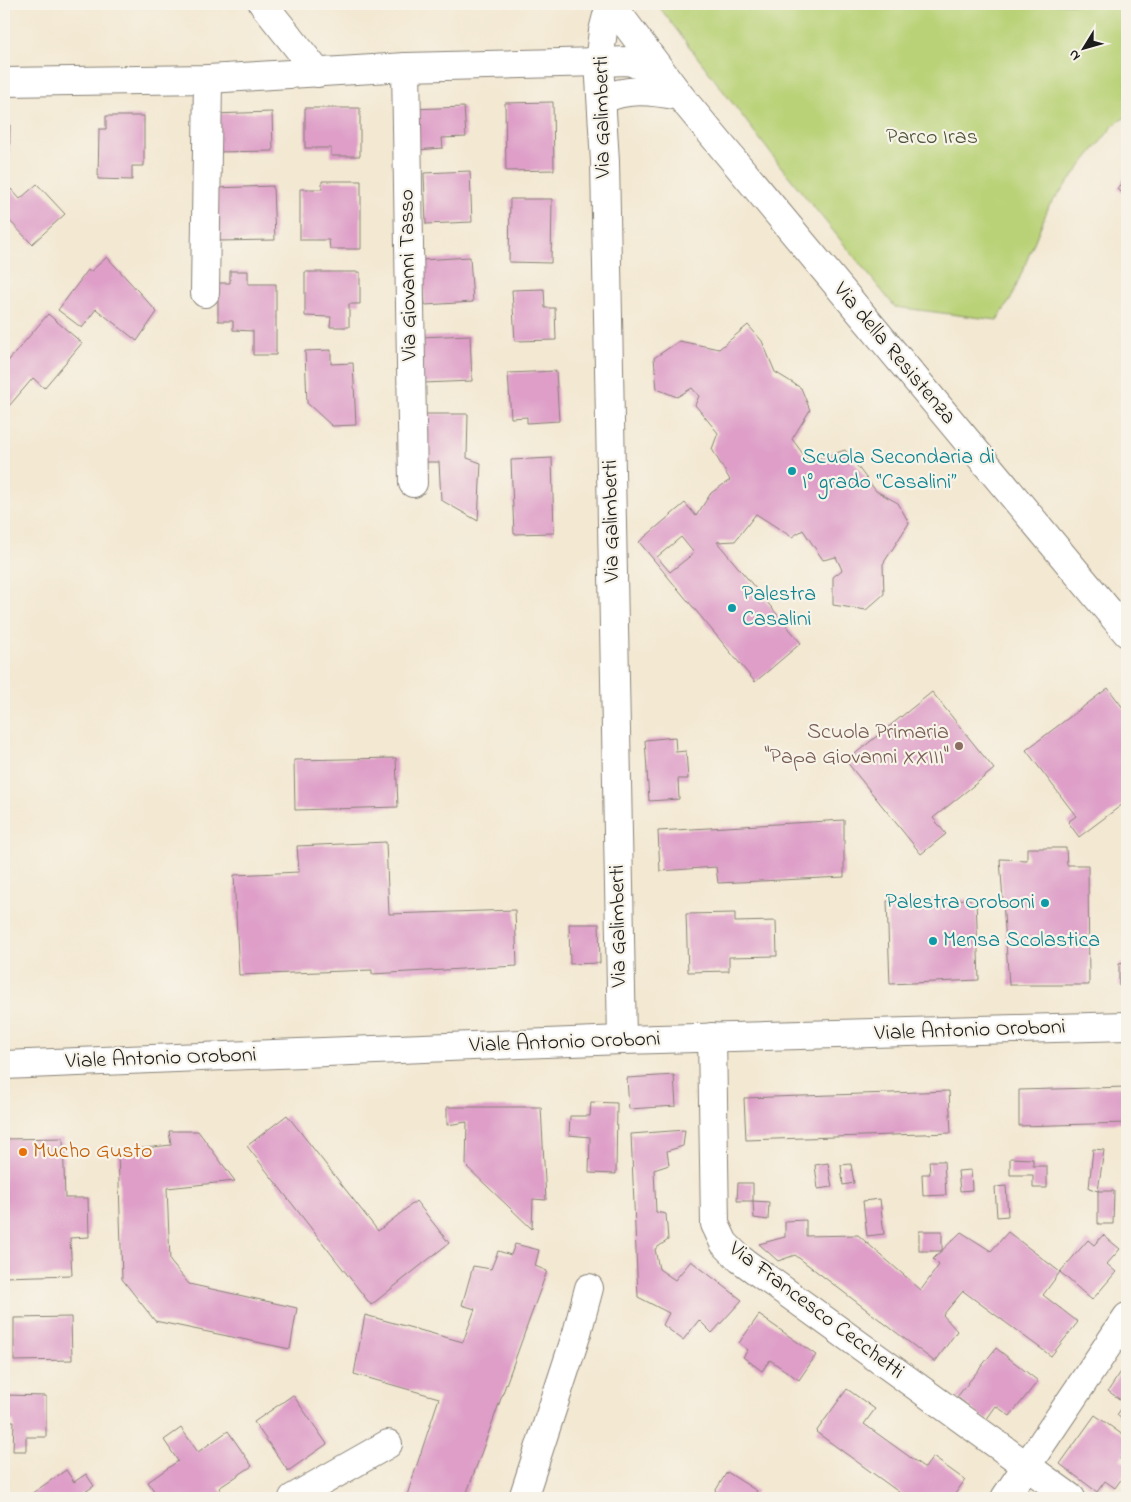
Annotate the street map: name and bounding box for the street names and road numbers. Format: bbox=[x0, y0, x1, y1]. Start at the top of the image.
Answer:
street label: Via Galimberti bbox=[586, 55, 620, 180]
street label: Via Giovanni Tasso bbox=[392, 189, 427, 362]
street label: Via della Resistenza bbox=[824, 275, 963, 432]
street label: Via Galimberti bbox=[595, 459, 629, 584]
street label: Via Galimberti bbox=[602, 864, 636, 989]
street label: Viale Antonio Oroboni bbox=[873, 1012, 1066, 1050]
street label: Viale Antonio Oroboni bbox=[468, 1024, 661, 1062]
street label: Viale Antonio Oroboni bbox=[64, 1040, 257, 1078]
street label: Via Francesco Cecchetti bbox=[721, 1234, 911, 1388]

